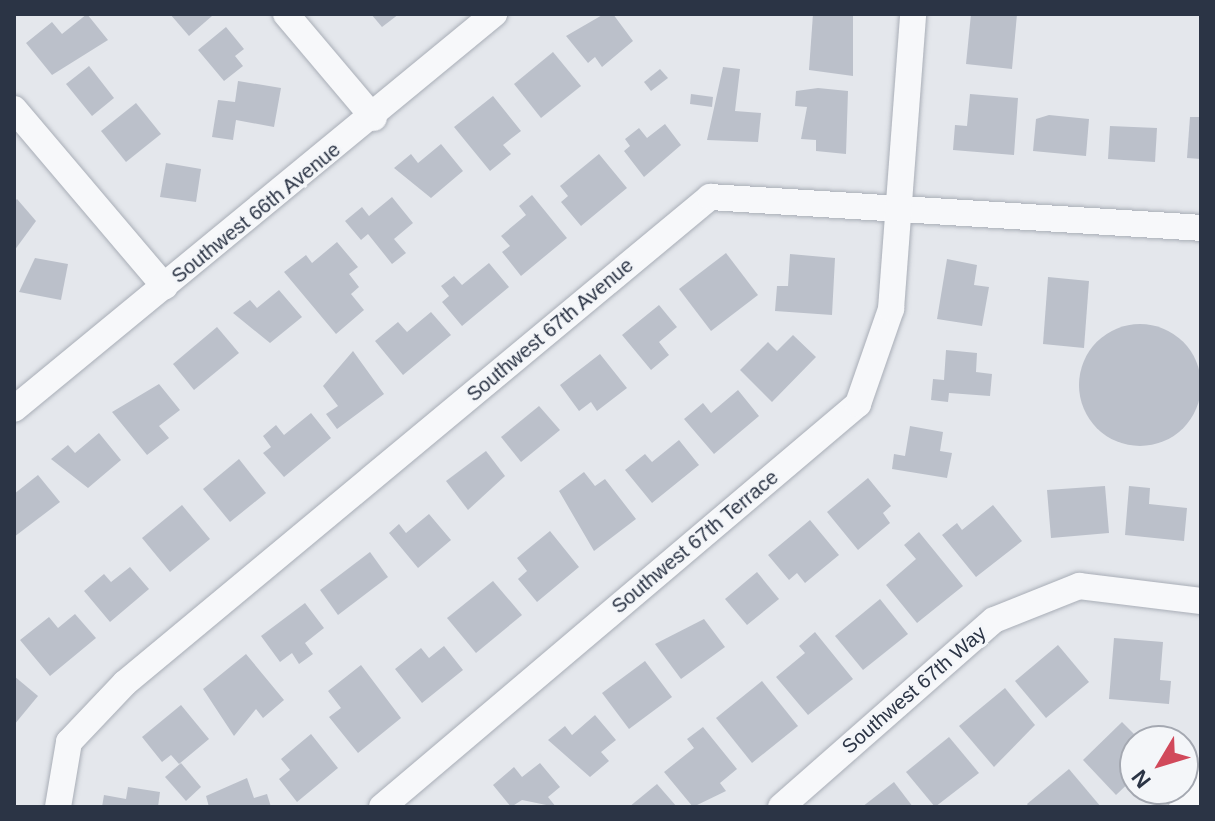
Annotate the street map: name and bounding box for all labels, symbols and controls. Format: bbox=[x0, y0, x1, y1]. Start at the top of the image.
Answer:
street label: Southwest 66th Avenue bbox=[166, 137, 346, 289]
street label: Southwest 67th Avenue bbox=[462, 253, 638, 407]
street label: Southwest 67th Terrace bbox=[607, 465, 783, 619]
street label: Southwest 67th Way bbox=[837, 621, 991, 759]
north arrow bbox=[1119, 725, 1199, 805]
text: N bbox=[1127, 765, 1156, 793]

